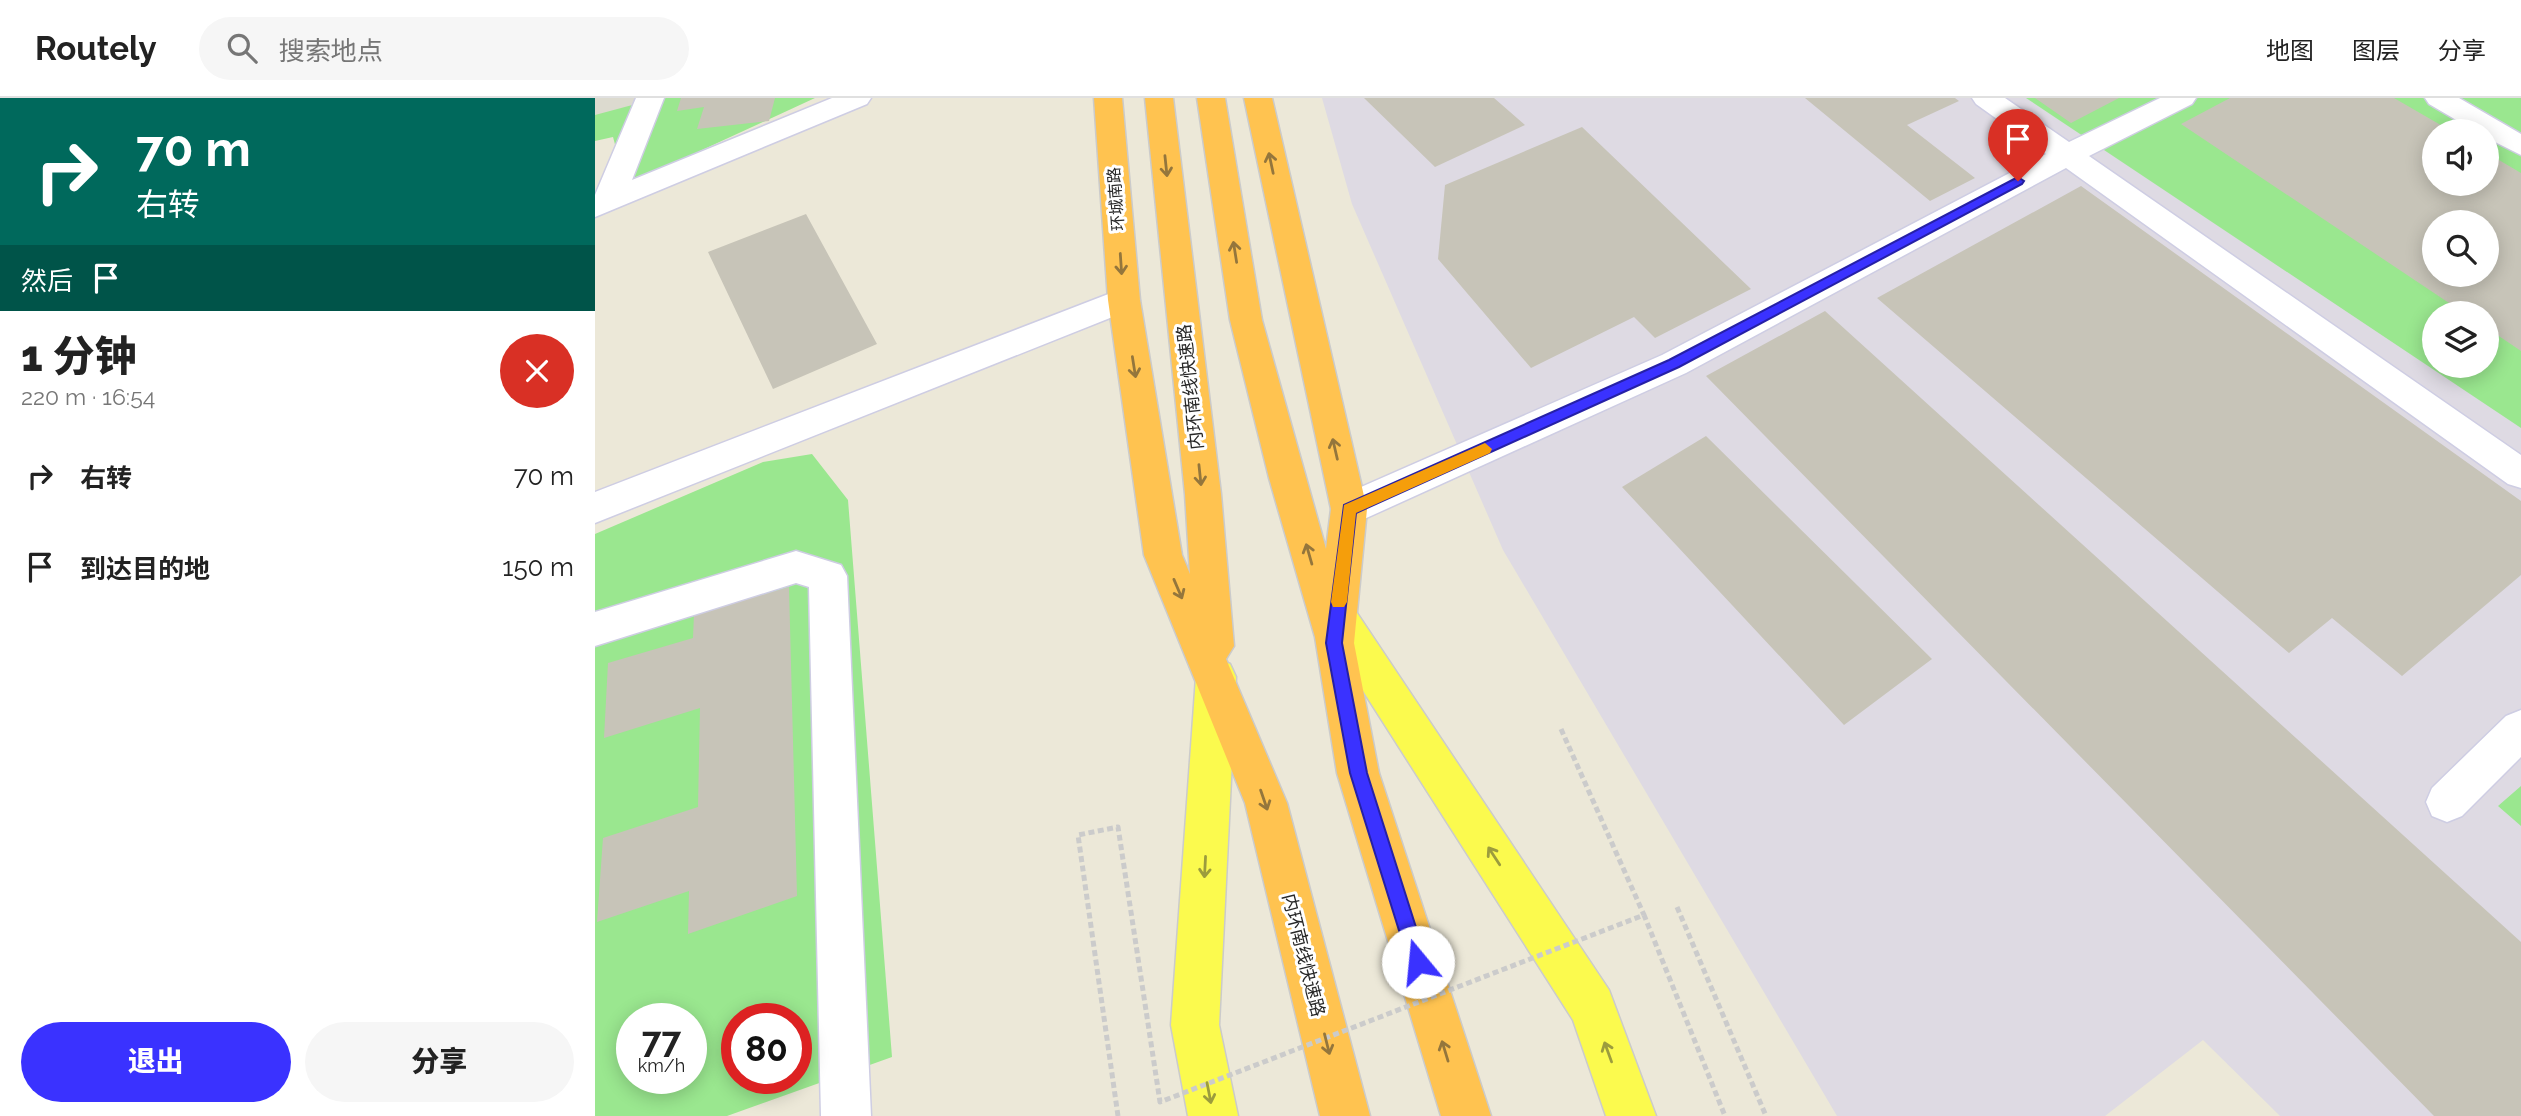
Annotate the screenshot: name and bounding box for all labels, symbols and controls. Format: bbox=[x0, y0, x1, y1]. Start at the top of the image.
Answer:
search box bbox=[199, 17, 689, 80]
text: Routely bbox=[35, 29, 157, 68]
icon: search bbox=[223, 29, 261, 67]
text: 搜索地点 bbox=[279, 36, 383, 66]
text: 地图 bbox=[2266, 36, 2314, 65]
text: 图层 bbox=[2352, 36, 2400, 65]
text: 分享 bbox=[2438, 36, 2486, 65]
pin bbox=[1988, 109, 2048, 181]
map controls bbox=[2422, 119, 2499, 378]
button: sound bbox=[2422, 119, 2499, 196]
text: 70 m bbox=[136, 120, 251, 177]
icon: arrive bbox=[1999, 120, 2037, 158]
icon: right bbox=[21, 126, 112, 217]
one-way arrow bbox=[1264, 152, 1278, 175]
one-way arrow bbox=[1160, 154, 1173, 177]
street label: 环城南路 bbox=[1104, 166, 1128, 232]
text: 右转 bbox=[136, 186, 200, 223]
button: search bbox=[2422, 210, 2499, 287]
one-way arrow bbox=[1229, 241, 1242, 264]
one-way arrow bbox=[1115, 252, 1128, 275]
icon: arrive bbox=[87, 259, 125, 297]
text: 然后 bbox=[21, 266, 73, 296]
button: layers bbox=[2422, 301, 2499, 378]
street label: 内环南线快速路 bbox=[1173, 323, 1207, 451]
text: 1 分钟 bbox=[21, 332, 137, 381]
button: close bbox=[500, 334, 574, 408]
one-way arrow bbox=[1128, 355, 1141, 378]
text: 220 m · 16:54 bbox=[21, 383, 155, 410]
one-way arrow bbox=[1328, 438, 1342, 461]
icon: right bbox=[21, 457, 59, 495]
text: 70 m bbox=[514, 461, 574, 491]
text: 右转 bbox=[80, 463, 132, 493]
one-way arrow bbox=[1194, 463, 1207, 485]
one-way arrow bbox=[1301, 543, 1314, 565]
icon: arrive bbox=[21, 548, 59, 586]
text: 150 m bbox=[502, 552, 574, 582]
text: 到达目的地 bbox=[80, 554, 210, 584]
one-way arrow bbox=[1172, 578, 1185, 600]
one-way arrow bbox=[1259, 788, 1271, 810]
one-way arrow bbox=[1487, 847, 1501, 866]
one-way arrow bbox=[1198, 856, 1211, 879]
street label: 内环南线快速路 bbox=[1279, 891, 1329, 1019]
position arrow bbox=[1381, 925, 1455, 999]
speed limit sign: 80 bbox=[721, 1003, 812, 1094]
text: 77 bbox=[642, 1019, 681, 1060]
button: 退出 bbox=[21, 1022, 291, 1102]
button: 分享 bbox=[305, 1022, 574, 1102]
one-way arrow bbox=[1321, 1032, 1334, 1055]
one-way arrow bbox=[1438, 1040, 1451, 1062]
one-way arrow bbox=[1601, 1041, 1613, 1063]
text: km/h bbox=[638, 1055, 685, 1076]
one-way arrow bbox=[1202, 1081, 1216, 1104]

